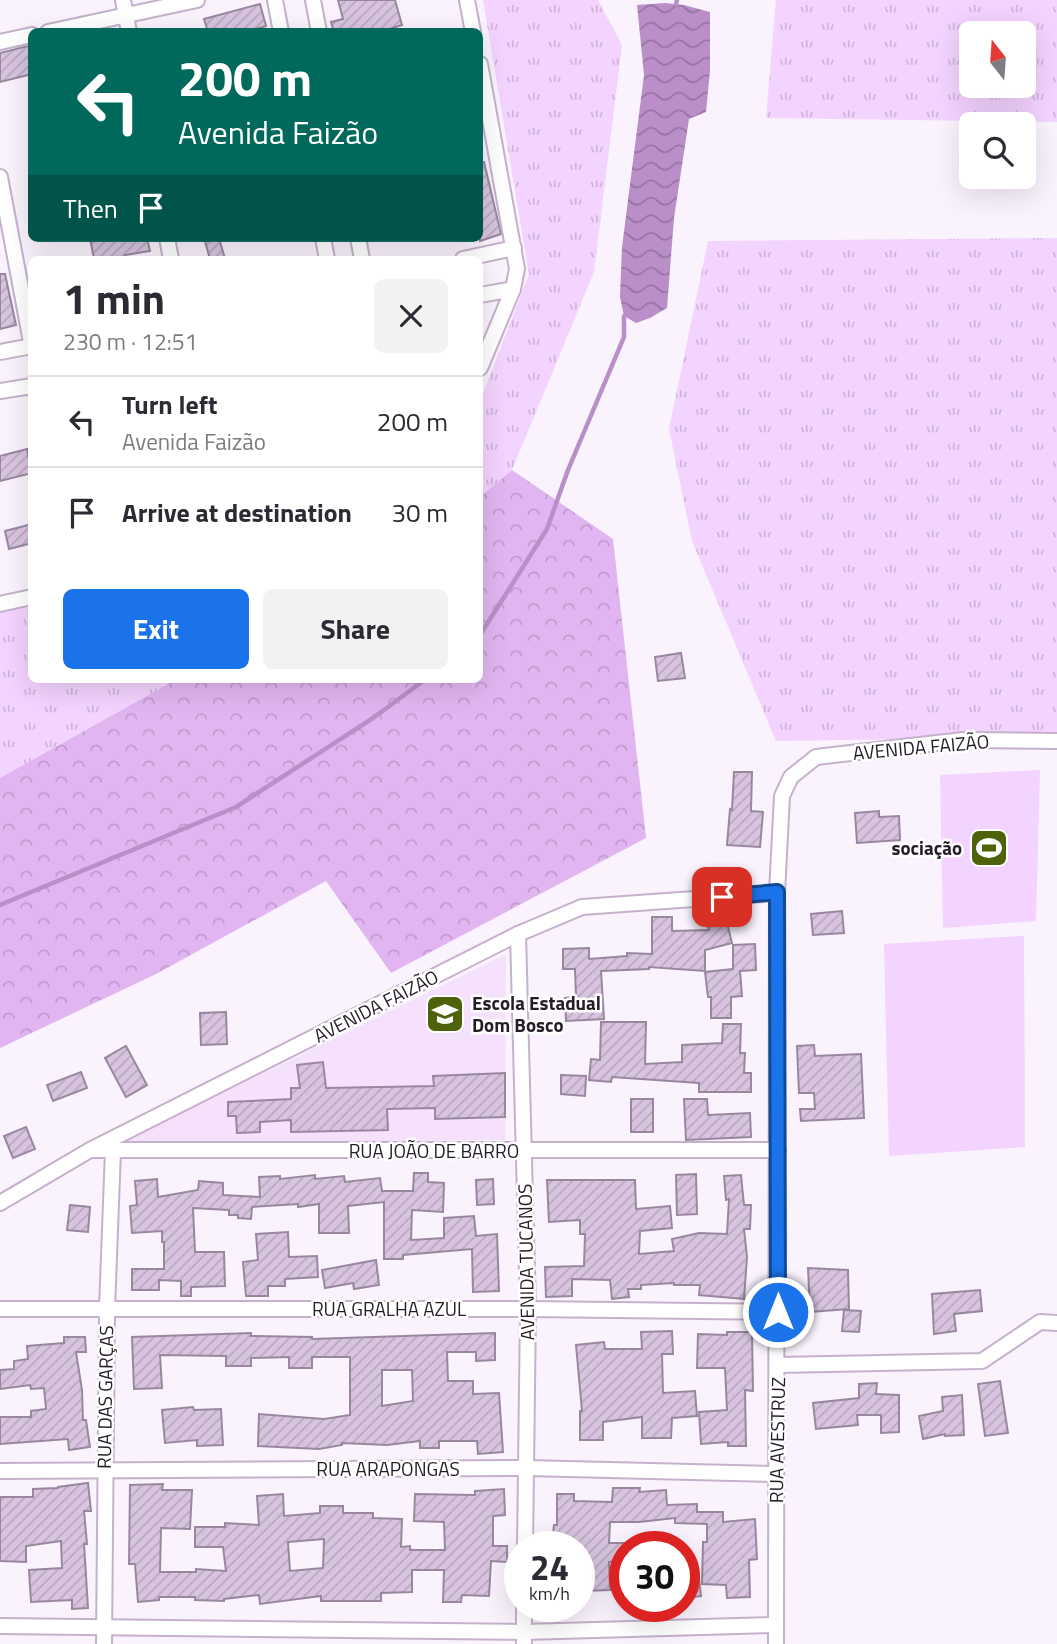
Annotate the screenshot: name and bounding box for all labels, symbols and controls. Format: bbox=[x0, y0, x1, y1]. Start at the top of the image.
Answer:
north arrow bbox=[959, 21, 1036, 98]
map controls bbox=[959, 21, 1036, 189]
text: 200 m bbox=[178, 40, 312, 115]
icon: left bbox=[63, 56, 154, 147]
text: Avenida Faizão bbox=[178, 108, 378, 156]
button: search bbox=[959, 112, 1036, 189]
text: Then bbox=[63, 189, 118, 228]
icon: arrive bbox=[132, 189, 170, 227]
text: 1 min bbox=[63, 266, 165, 330]
button: close bbox=[374, 279, 448, 353]
text: 230 m · 12:51 bbox=[63, 324, 198, 359]
text: Turn left bbox=[122, 385, 217, 424]
text: 200 m bbox=[377, 402, 448, 441]
icon: left bbox=[63, 403, 101, 441]
text: Avenida Faizão bbox=[122, 424, 266, 459]
text: Arrive at destination bbox=[122, 493, 352, 532]
text: 30 m bbox=[391, 493, 448, 532]
icon: arrive bbox=[63, 494, 101, 532]
button: Exit bbox=[63, 589, 249, 669]
button: Share bbox=[263, 589, 448, 669]
street label: AVENIDA FAIZÃO bbox=[852, 726, 990, 767]
sports icon: sociação bbox=[968, 827, 1010, 869]
place label: sociação bbox=[892, 833, 962, 862]
pin bbox=[692, 867, 752, 927]
icon: arrive bbox=[703, 878, 741, 916]
street label: AVENIDA FAIZÃO bbox=[308, 962, 443, 1049]
place label: Escola Estadual Dom Bosco bbox=[472, 988, 601, 1039]
school or university icon: Escola Estadual Dom Bosco bbox=[424, 993, 466, 1035]
street label: RUA JOÃO DE BARRO bbox=[349, 1136, 519, 1165]
street label: AVENIDA TUCANOS bbox=[510, 1183, 541, 1341]
position arrow bbox=[741, 1275, 815, 1349]
street label: RUA GRALHA AZUL bbox=[312, 1294, 466, 1323]
street label: RUA DAS GARÇAS bbox=[89, 1325, 120, 1469]
street label: RUA AVESTRUZ bbox=[761, 1377, 792, 1503]
street label: RUA ARAPONGAS bbox=[316, 1454, 460, 1483]
speed limit sign: 30 bbox=[609, 1531, 700, 1622]
text: 24 bbox=[530, 1540, 569, 1594]
text: km/h bbox=[529, 1580, 570, 1607]

